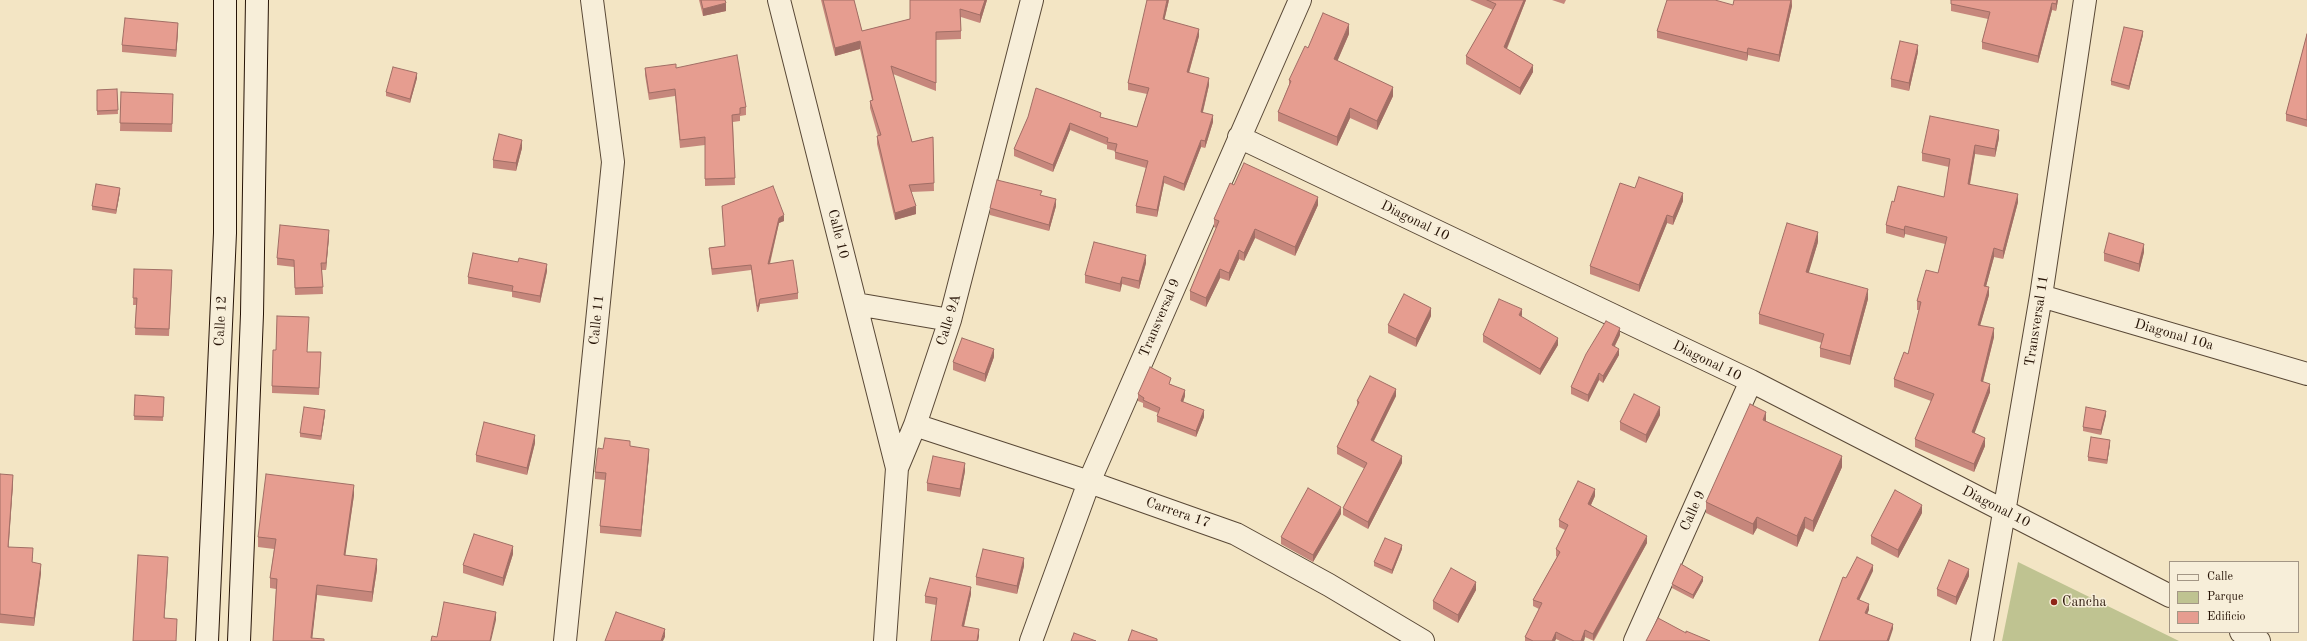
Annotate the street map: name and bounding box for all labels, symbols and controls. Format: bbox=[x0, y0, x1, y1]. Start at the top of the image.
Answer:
street label: Diagonal 10 bbox=[1378, 197, 1452, 245]
street label: Calle 10 bbox=[824, 207, 852, 261]
street label: Transversal 11 bbox=[2021, 274, 2053, 368]
street label: Transversal 9 bbox=[1136, 276, 1184, 360]
street label: Calle 9A bbox=[933, 292, 965, 348]
street label: Calle 11 bbox=[586, 294, 608, 346]
street label: Calle 12 bbox=[211, 295, 231, 347]
street label: Diagonal 10a bbox=[2133, 316, 2215, 354]
street label: Diagonal 10 bbox=[1670, 337, 1744, 385]
street label: Diagonal 10 bbox=[1959, 483, 2033, 531]
street label: Calle 9 bbox=[1677, 488, 1709, 534]
street label: Carrera 17 bbox=[1144, 494, 1212, 532]
legend bbox=[2169, 561, 2299, 633]
text: Calle bbox=[2207, 571, 2233, 583]
text: Parque bbox=[2207, 591, 2243, 603]
place label: Cancha bbox=[2062, 594, 2106, 610]
marker: Cancha bbox=[2049, 597, 2059, 607]
text: Edificio bbox=[2207, 611, 2246, 623]

